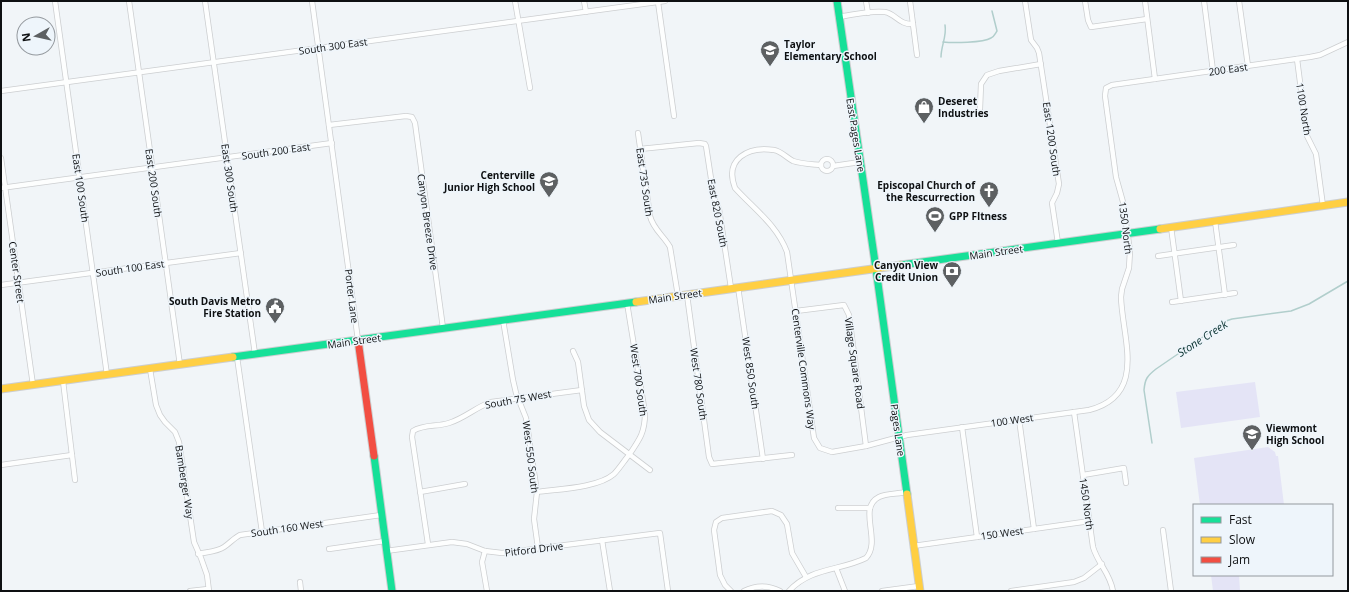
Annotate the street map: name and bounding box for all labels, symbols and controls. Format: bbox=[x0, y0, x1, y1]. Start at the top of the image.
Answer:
north arrow bbox=[16, 16, 56, 56]
text: N bbox=[18, 32, 34, 43]
street label: South 300 East bbox=[298, 34, 369, 58]
place label: Taylor Elementary School bbox=[784, 37, 877, 63]
school or university icon: Taylor Elementary School bbox=[759, 39, 781, 67]
street label: 200 East bbox=[1208, 59, 1249, 79]
street label: 1100 North bbox=[1293, 82, 1315, 136]
place label: Deseret Industries bbox=[938, 94, 989, 120]
shop icon: Deseret Industries bbox=[913, 96, 935, 124]
street label: East Pages Lane bbox=[843, 97, 869, 173]
street label: East 1200 South bbox=[1040, 101, 1064, 177]
street label: South 200 East bbox=[241, 139, 312, 163]
street label: East 300 South bbox=[218, 143, 242, 213]
street label: East 735 South bbox=[633, 147, 657, 217]
street label: East 200 South bbox=[142, 148, 166, 218]
street label: East 100 South bbox=[69, 153, 93, 223]
place label: Centerville Junior High School bbox=[443, 168, 535, 194]
school or university icon: Centerville Junior High School bbox=[538, 170, 560, 198]
street label: Canyon Breeze Drive bbox=[414, 173, 442, 271]
street label: East 820 South bbox=[705, 178, 731, 248]
place label: Episcopal Church of the Rescurrection bbox=[877, 178, 976, 204]
church icon: Episcopal Church of the Rescurrection bbox=[978, 180, 1000, 208]
street label: 1350 North bbox=[1116, 201, 1136, 255]
sports icon: GPP FItness bbox=[924, 205, 946, 233]
place label: GPP FItness bbox=[949, 209, 1007, 223]
street label: Center Street bbox=[6, 240, 28, 304]
street label: Main Street bbox=[968, 241, 1024, 263]
street label: South 100 East bbox=[95, 256, 166, 280]
place label: Canyon View Credit Union bbox=[874, 258, 938, 284]
bank icon: Canyon View Credit Union bbox=[941, 260, 963, 288]
street label: Porter Lane bbox=[342, 268, 362, 324]
street label: Main Street bbox=[647, 285, 703, 307]
place label: South Davis Metro Fire Station bbox=[169, 294, 261, 320]
public building icon: South Davis Metro Fire Station bbox=[264, 296, 286, 324]
street label: Centerville Commons Way bbox=[789, 307, 820, 431]
street label: Village Square Road bbox=[842, 316, 868, 410]
water label: Stone Creek bbox=[1174, 316, 1231, 360]
street label: Main Street bbox=[326, 330, 382, 352]
street label: West 850 South bbox=[739, 336, 763, 410]
street label: West 700 South bbox=[627, 343, 651, 417]
street label: West 780 South bbox=[687, 347, 711, 421]
street label: South 75 West bbox=[484, 386, 553, 412]
street label: Pages Lane bbox=[887, 403, 909, 457]
street label: 100 West bbox=[990, 410, 1035, 430]
street label: West 550 South bbox=[520, 420, 542, 494]
place label: Viewmont High School bbox=[1266, 421, 1324, 447]
school or university icon: Viewmont High School bbox=[1241, 423, 1263, 451]
street label: Bamberger Way bbox=[172, 444, 198, 521]
street label: 1450 North bbox=[1076, 477, 1098, 531]
legend bbox=[1193, 504, 1333, 576]
text: Fast bbox=[1229, 511, 1252, 528]
street label: South 160 West bbox=[250, 516, 324, 540]
street label: 150 West bbox=[980, 523, 1025, 543]
text: Slow bbox=[1229, 531, 1256, 548]
street label: Pitford Drive bbox=[504, 538, 564, 560]
text: Jam bbox=[1228, 551, 1250, 568]

